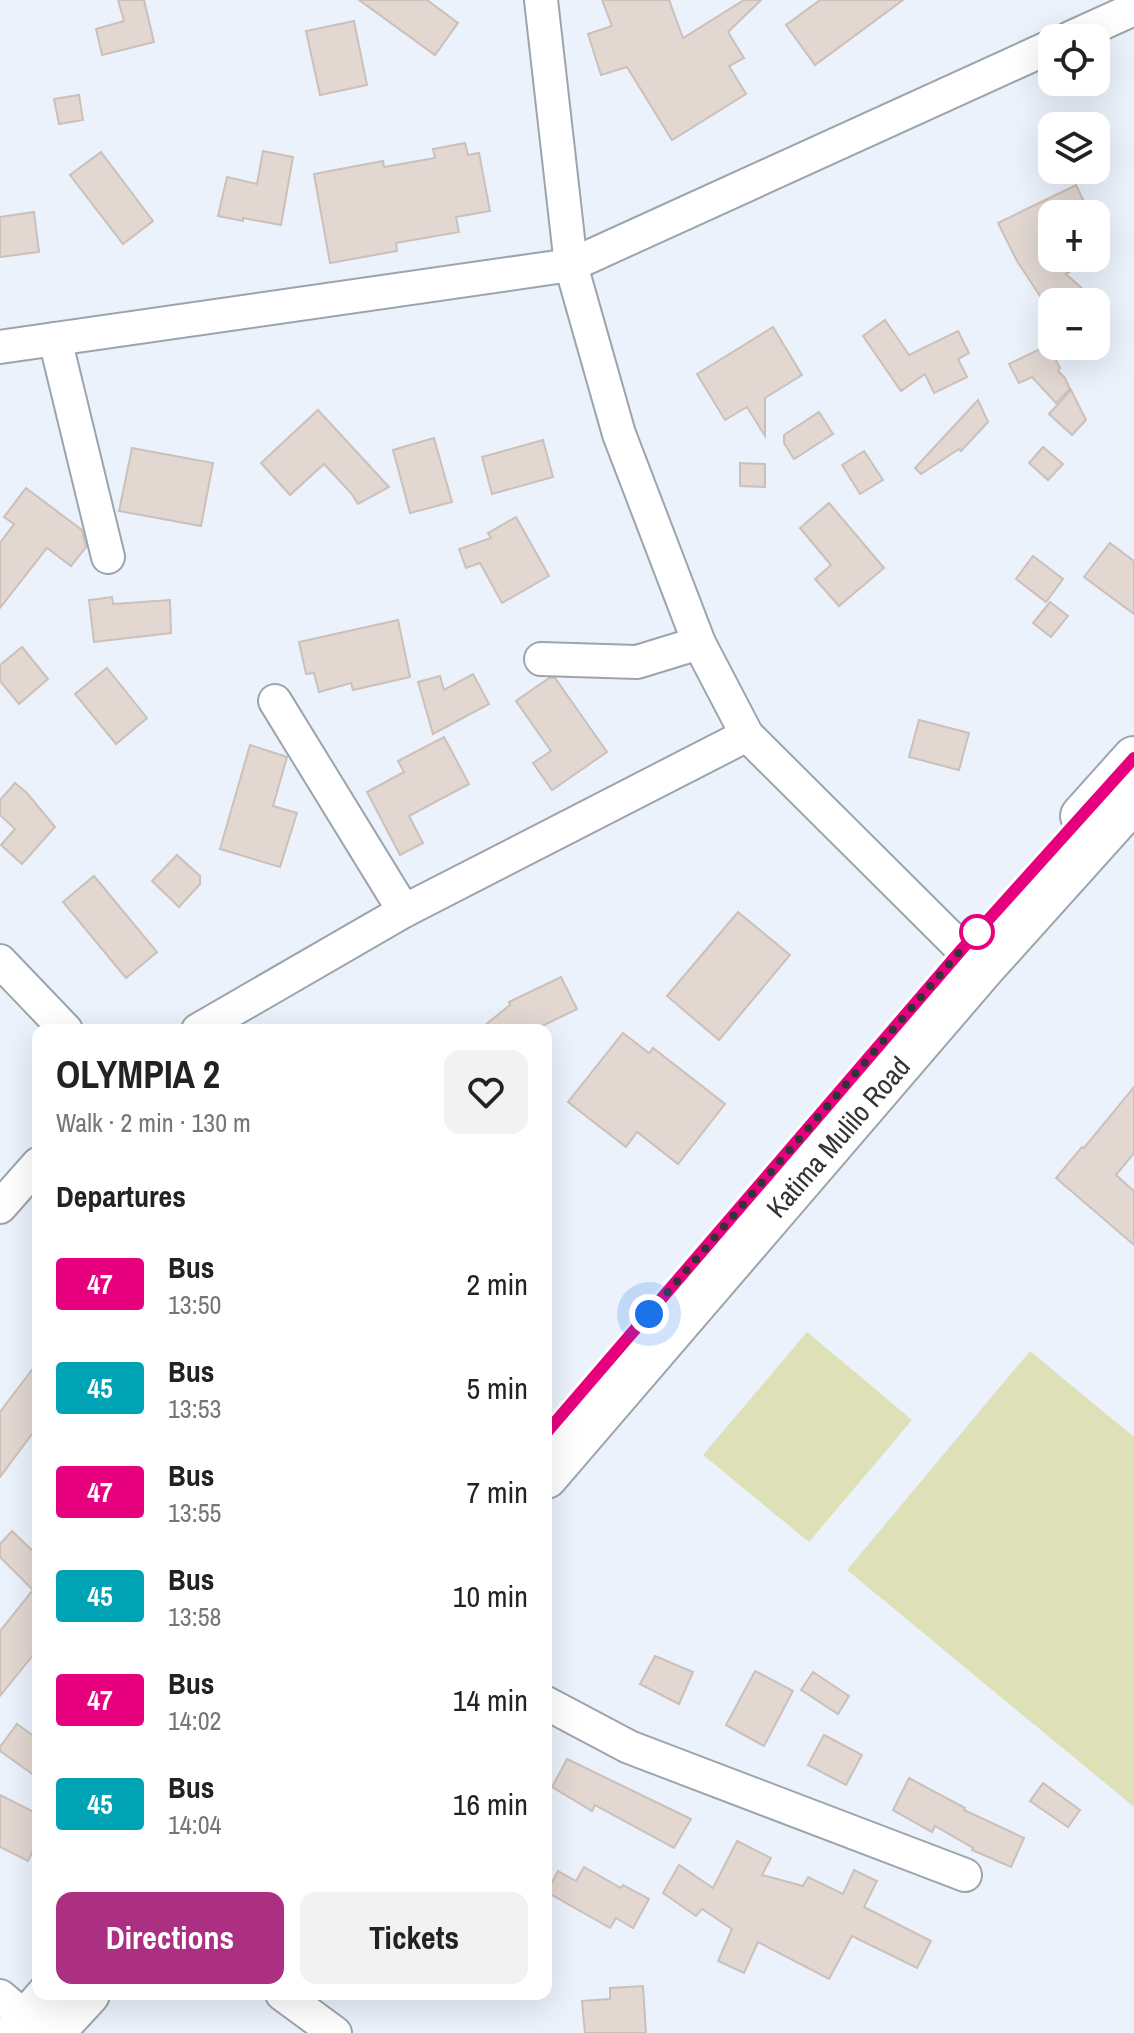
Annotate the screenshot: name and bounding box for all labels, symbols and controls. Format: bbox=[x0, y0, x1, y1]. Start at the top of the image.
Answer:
map controls bbox=[1038, 24, 1110, 360]
button: locate bbox=[1038, 24, 1110, 96]
button: layers bbox=[1038, 112, 1110, 184]
button: + bbox=[1038, 200, 1110, 272]
button: − bbox=[1038, 288, 1110, 360]
unlabelled marker bbox=[960, 915, 994, 949]
street label: Katima Mulilo Road bbox=[758, 1048, 918, 1226]
text: OLYMPIA 2 bbox=[56, 1049, 220, 1100]
button: heart bbox=[444, 1050, 528, 1134]
text: Walk · 2 min · 130 m bbox=[56, 1105, 251, 1140]
text: Departures bbox=[56, 1176, 186, 1216]
text: Bus bbox=[168, 1247, 214, 1287]
text: 2 min bbox=[466, 1264, 528, 1304]
text: 47 bbox=[87, 1265, 113, 1303]
text: 13:50 bbox=[168, 1287, 221, 1322]
your location bbox=[629, 1294, 669, 1334]
text: Bus bbox=[168, 1351, 214, 1391]
text: 5 min bbox=[466, 1368, 528, 1408]
text: 45 bbox=[87, 1369, 113, 1407]
text: 13:53 bbox=[168, 1391, 221, 1426]
text: Bus bbox=[168, 1455, 214, 1495]
text: 7 min bbox=[466, 1472, 528, 1512]
text: 47 bbox=[87, 1473, 113, 1511]
text: 13:55 bbox=[168, 1495, 221, 1530]
text: Bus bbox=[168, 1559, 214, 1599]
text: 10 min bbox=[453, 1576, 528, 1616]
text: 45 bbox=[87, 1577, 113, 1615]
text: 13:58 bbox=[168, 1599, 221, 1634]
text: Bus bbox=[168, 1663, 214, 1703]
text: 14 min bbox=[453, 1680, 528, 1720]
text: 47 bbox=[87, 1681, 113, 1719]
text: 14:02 bbox=[168, 1703, 221, 1738]
text: Bus bbox=[168, 1767, 214, 1807]
text: 16 min bbox=[453, 1784, 528, 1824]
text: 45 bbox=[87, 1785, 113, 1823]
text: 14:04 bbox=[168, 1807, 221, 1842]
button: Directions bbox=[56, 1892, 284, 1984]
button: Tickets bbox=[300, 1892, 528, 1984]

